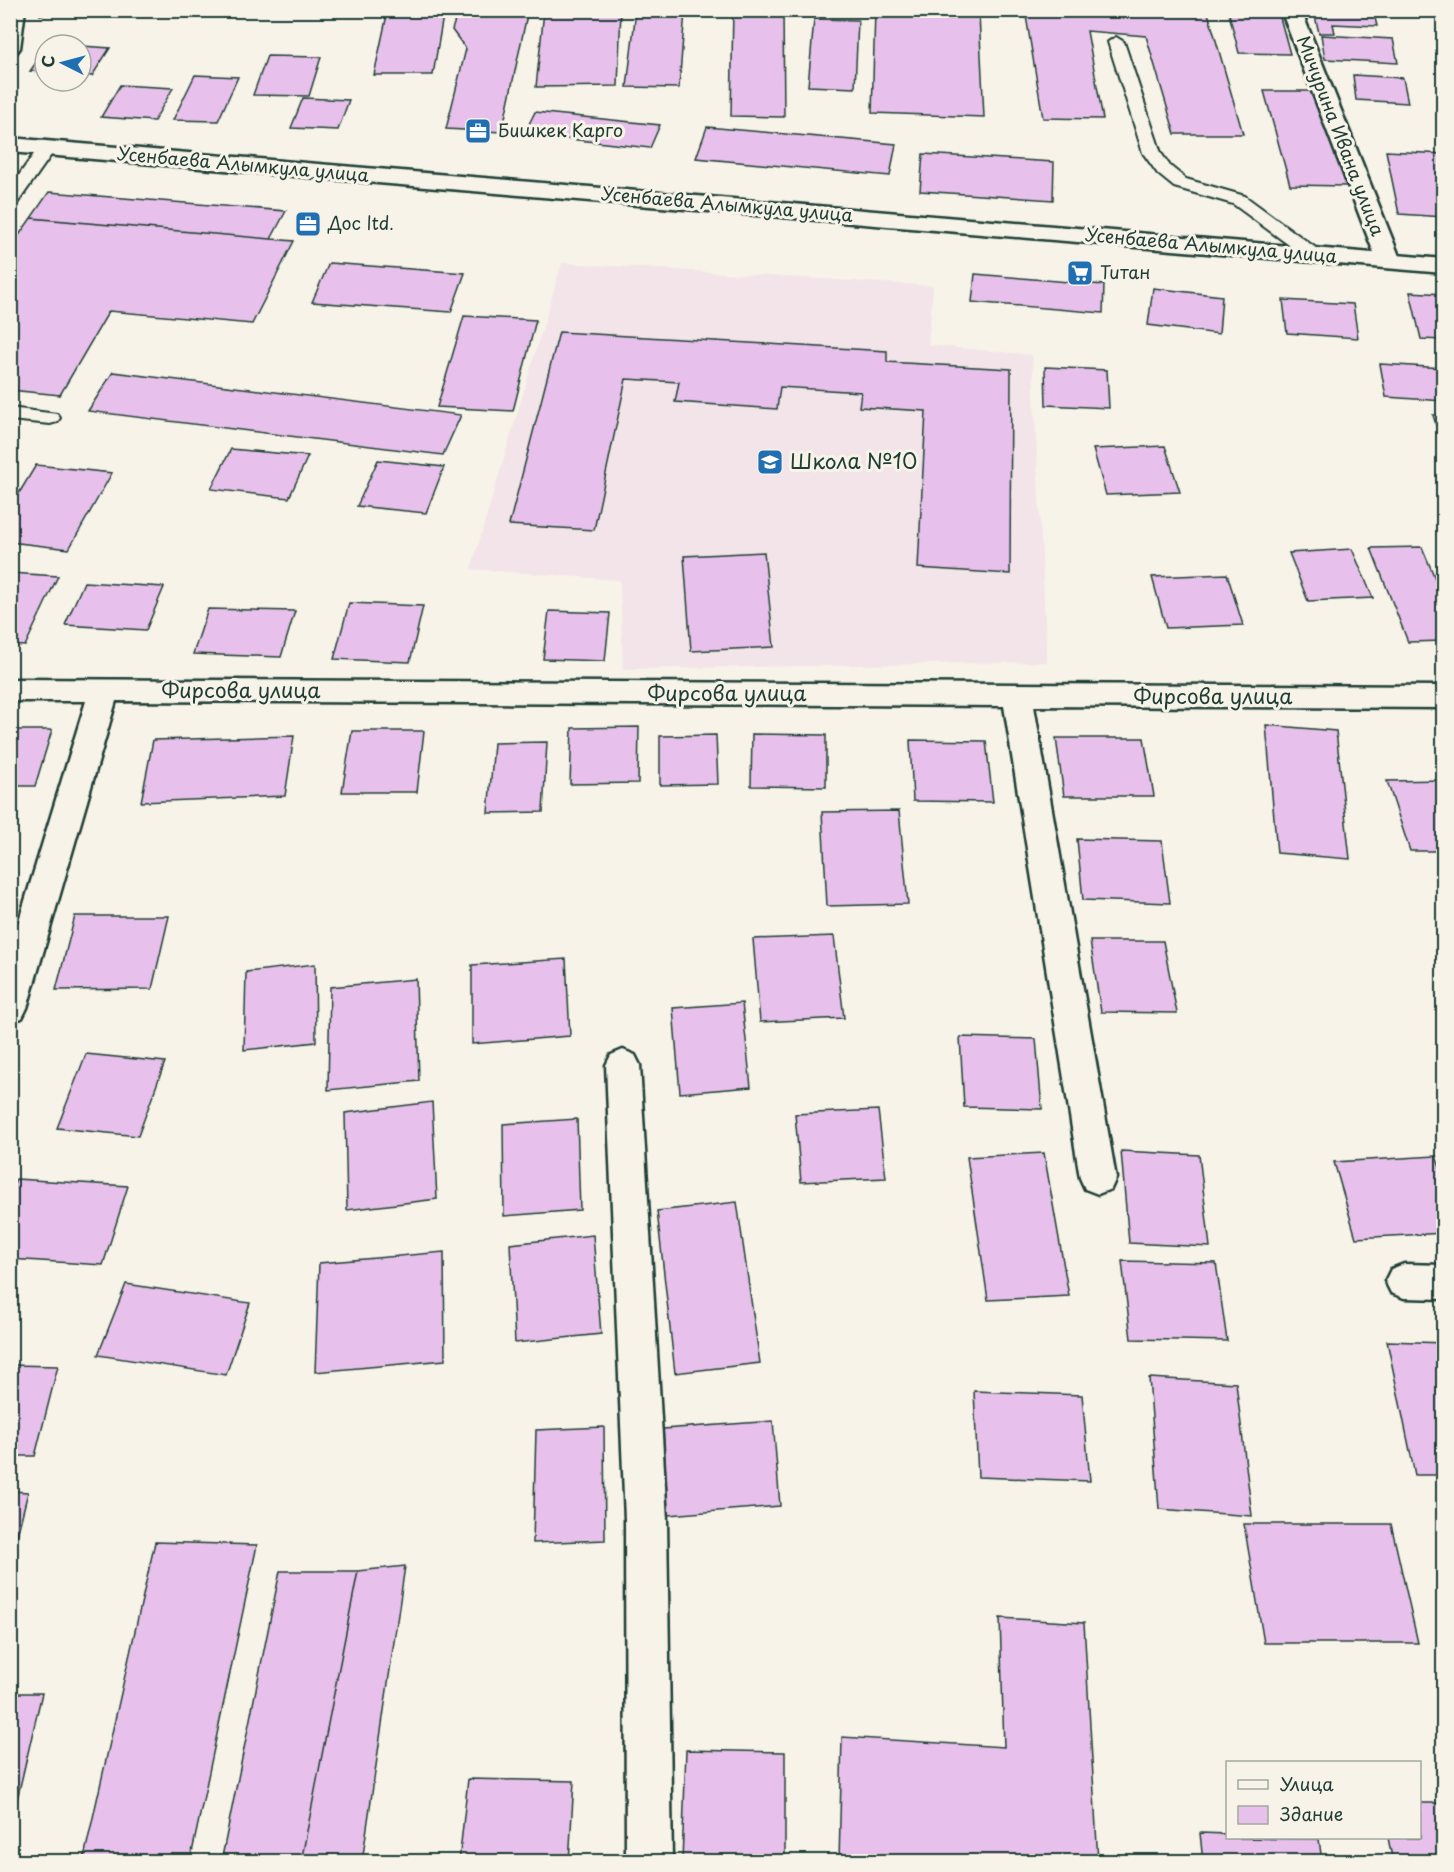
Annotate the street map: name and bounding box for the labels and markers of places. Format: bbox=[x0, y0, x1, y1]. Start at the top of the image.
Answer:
office icon: Бишкек Карго bbox=[463, 116, 493, 146]
place label: Бишкек Карго bbox=[498, 116, 623, 143]
office icon: Дос ltd. bbox=[293, 209, 323, 239]
place label: Дос ltd. bbox=[327, 209, 394, 236]
supermarket icon: Титан bbox=[1065, 258, 1095, 288]
place label: Титан bbox=[1100, 258, 1150, 285]
place label: Школа №10 bbox=[790, 444, 917, 476]
school or university icon: Школа №10 bbox=[755, 447, 785, 477]

